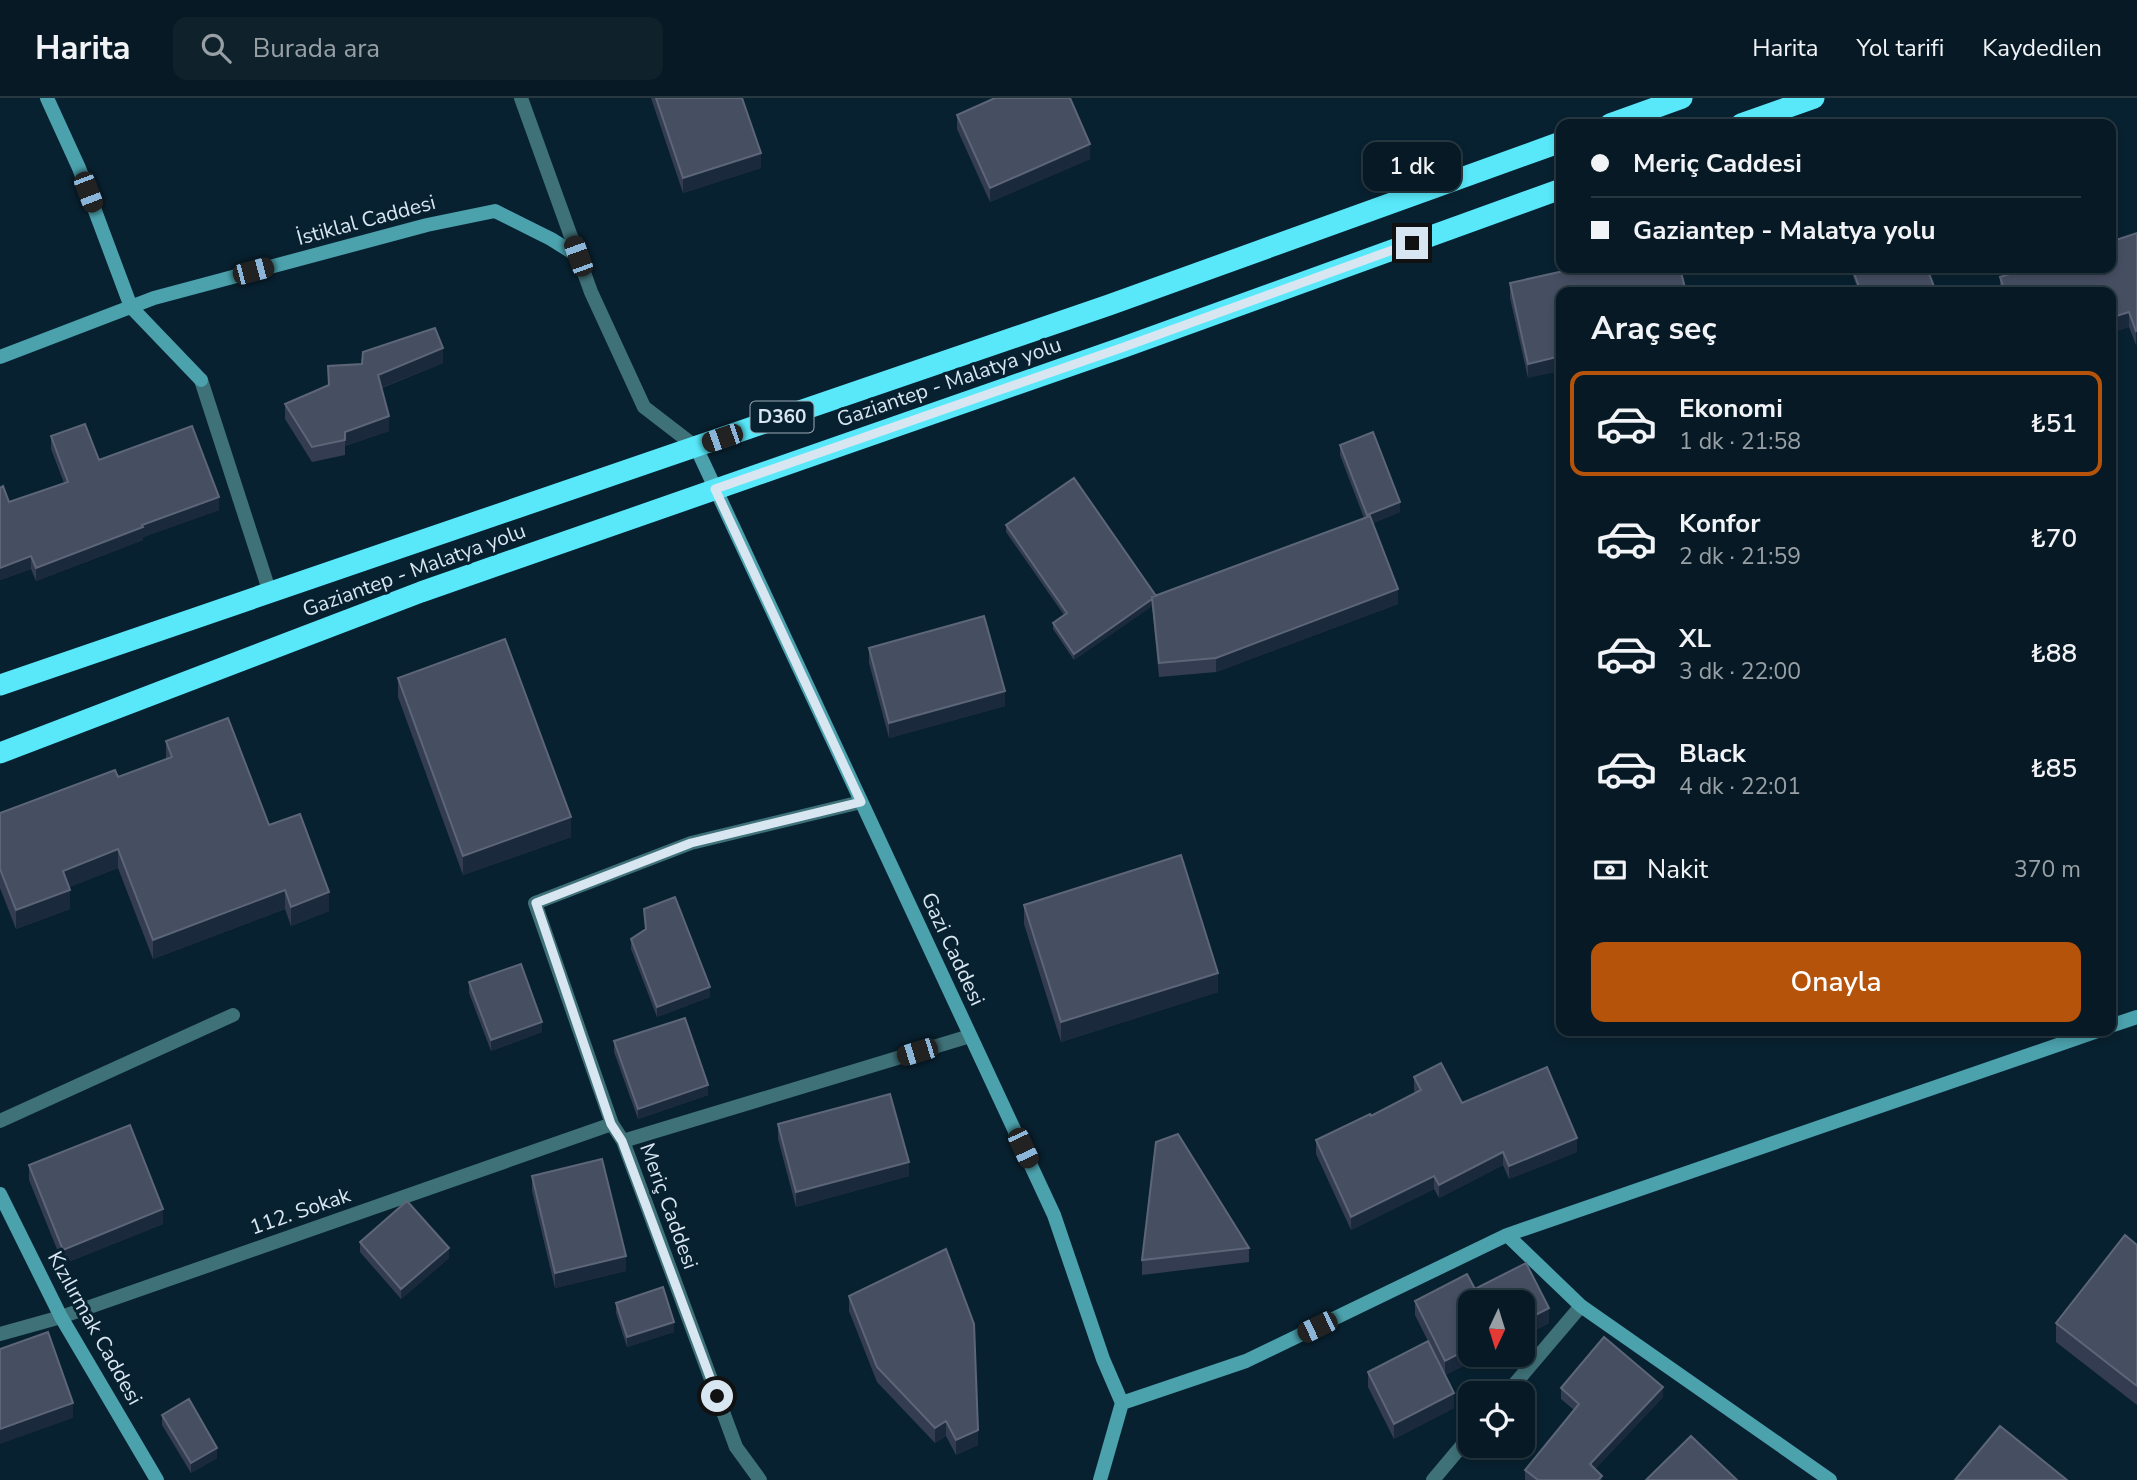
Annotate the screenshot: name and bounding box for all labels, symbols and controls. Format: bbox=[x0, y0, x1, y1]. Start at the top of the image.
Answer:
search box bbox=[173, 17, 663, 80]
text: Harita bbox=[35, 26, 131, 71]
icon: search bbox=[197, 29, 235, 67]
text: Burada ara bbox=[253, 31, 380, 66]
text: Harita bbox=[1752, 32, 1818, 64]
text: Yol tarifi bbox=[1856, 32, 1944, 64]
text: Kaydedilen bbox=[1982, 32, 2102, 64]
callout: 1 dk bbox=[1363, 142, 1461, 190]
text: Meriç Caddesi bbox=[1633, 146, 1802, 181]
text: 1 dk bbox=[1389, 151, 1435, 182]
car bbox=[71, 169, 106, 215]
street label: İstiklal Caddesi bbox=[294, 188, 438, 252]
text: Gaziantep - Malatya yolu bbox=[1633, 213, 1936, 248]
route end bbox=[1396, 227, 1428, 259]
car bbox=[561, 233, 596, 279]
car bbox=[230, 255, 277, 287]
text: Araç seç bbox=[1591, 307, 1717, 350]
street label: Gaziantep - Malatya yolu bbox=[833, 330, 1065, 434]
text: Ekonomi bbox=[1679, 391, 1783, 426]
icon: car bbox=[1595, 392, 1658, 455]
road number: D360 bbox=[750, 402, 814, 432]
text: ₺51 bbox=[2030, 406, 2077, 441]
car bbox=[699, 421, 746, 455]
text: 1 dk · 21:58 bbox=[1679, 426, 1801, 457]
text: Konfor bbox=[1679, 506, 1760, 541]
icon: car bbox=[1595, 507, 1658, 570]
street label: Gaziantep - Malatya yolu bbox=[298, 517, 530, 623]
text: ₺70 bbox=[2030, 521, 2077, 556]
text: 2 dk · 21:59 bbox=[1679, 541, 1801, 572]
text: XL bbox=[1679, 621, 1711, 656]
icon: car bbox=[1595, 622, 1658, 685]
text: ₺88 bbox=[2030, 636, 2077, 671]
text: 3 dk · 22:00 bbox=[1679, 656, 1801, 687]
text: Black bbox=[1679, 736, 1746, 771]
icon: car bbox=[1595, 737, 1658, 800]
text: ₺85 bbox=[2030, 751, 2077, 786]
text: 4 dk · 22:01 bbox=[1679, 771, 1801, 802]
icon: cash bbox=[1591, 851, 1629, 889]
text: Nakit bbox=[1647, 852, 1708, 887]
text: 370 m bbox=[2014, 854, 2081, 885]
street label: Gazi Caddesi bbox=[915, 888, 991, 1010]
button: Onayla bbox=[1591, 942, 2081, 1022]
car bbox=[894, 1036, 941, 1068]
car bbox=[1005, 1125, 1042, 1171]
street label: Meriç Caddesi bbox=[633, 1139, 705, 1273]
street label: 112. Sokak bbox=[246, 1181, 354, 1241]
street label: Kızılırmak Caddesi bbox=[41, 1246, 149, 1410]
north arrow bbox=[1458, 1290, 1535, 1367]
map controls bbox=[1458, 1290, 1535, 1458]
car bbox=[1294, 1308, 1341, 1346]
route start bbox=[701, 1380, 733, 1412]
button: locate bbox=[1458, 1381, 1535, 1458]

